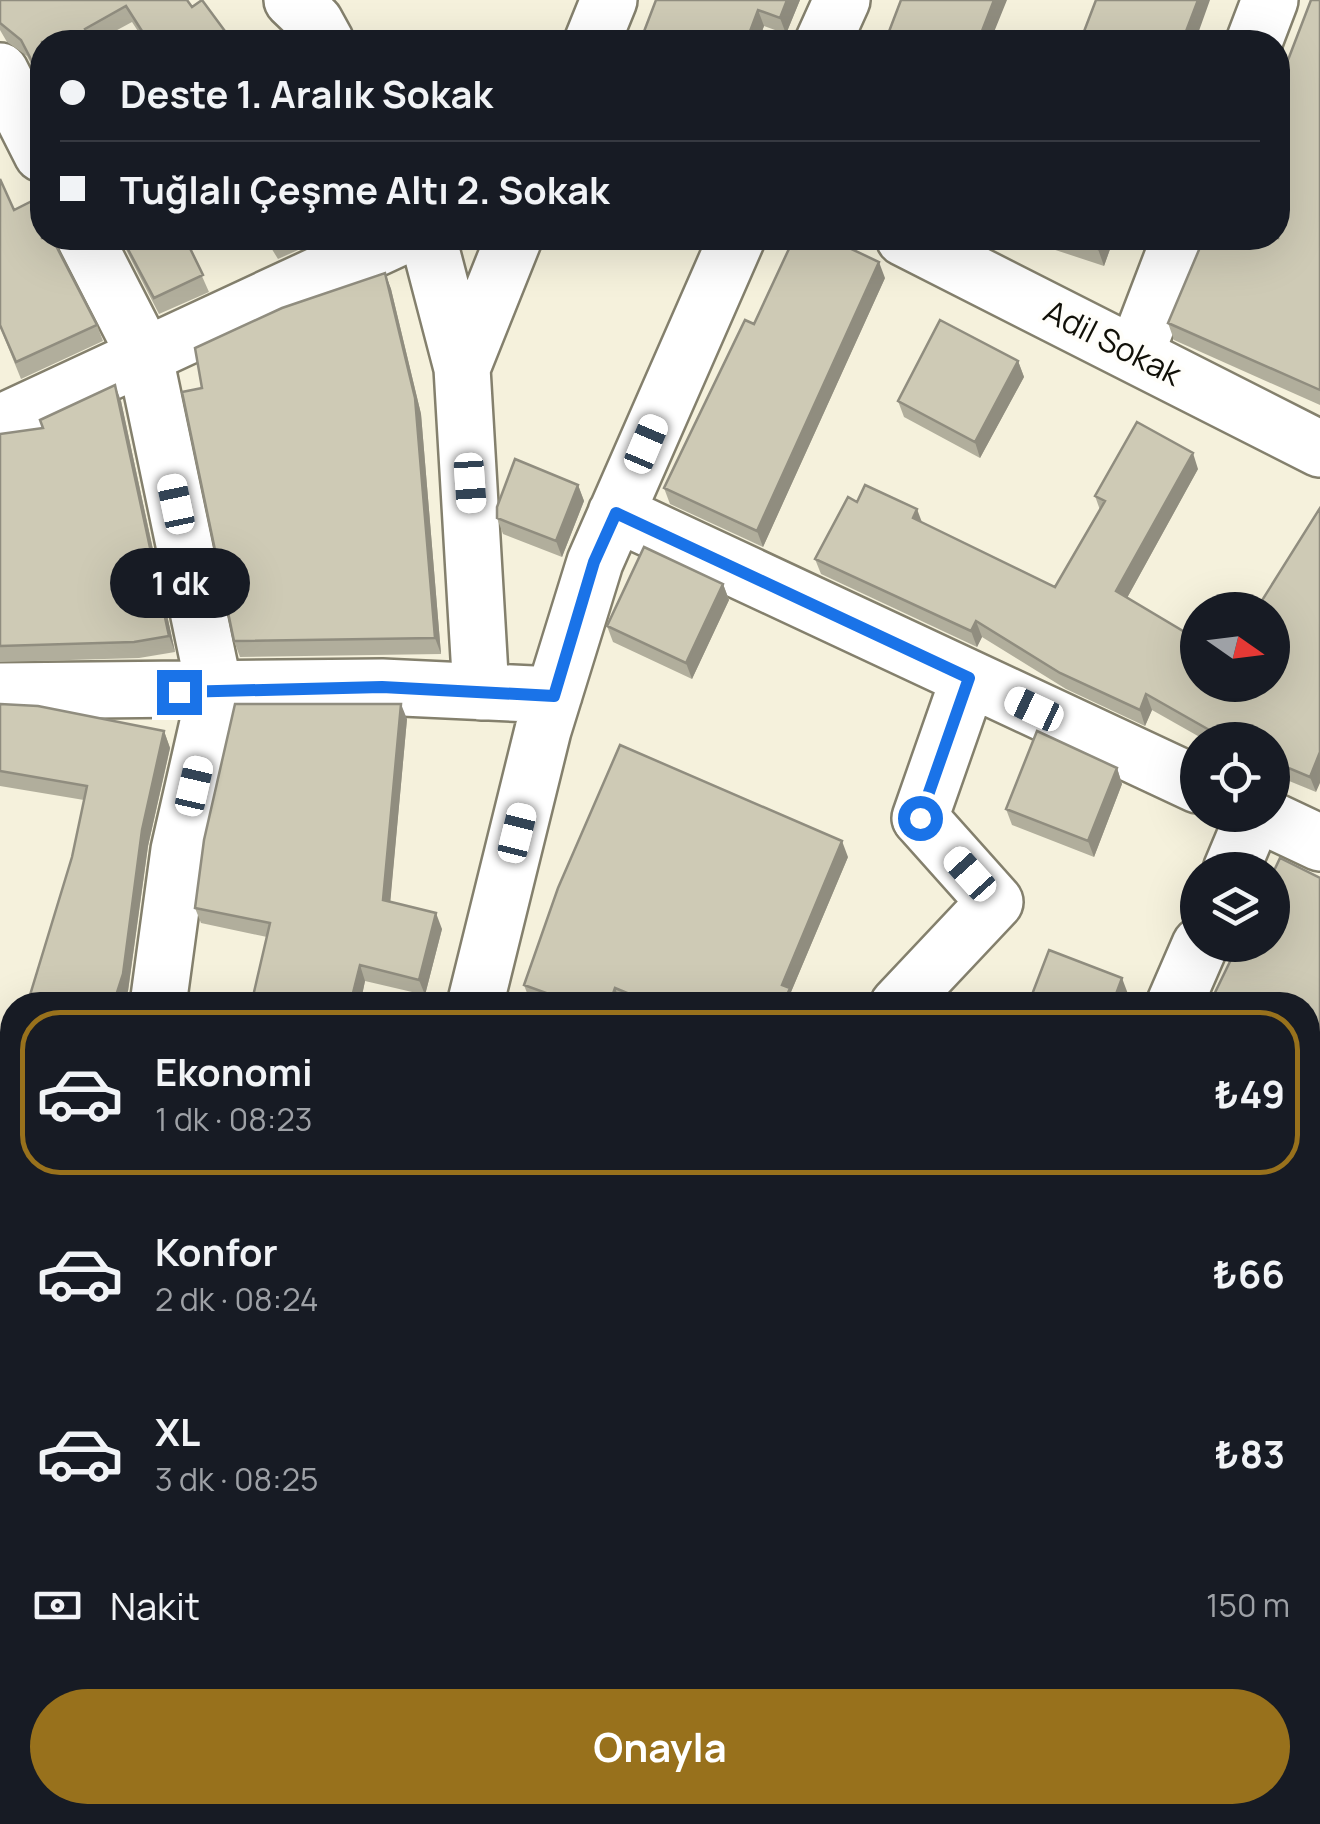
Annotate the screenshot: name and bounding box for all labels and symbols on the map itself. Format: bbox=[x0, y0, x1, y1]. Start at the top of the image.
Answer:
street label: Adil Sokak bbox=[1037, 289, 1190, 396]
car bbox=[620, 411, 672, 477]
car bbox=[453, 452, 487, 514]
car bbox=[155, 472, 197, 536]
callout: 1 dk bbox=[109, 547, 249, 617]
north arrow bbox=[1180, 592, 1290, 702]
route end bbox=[157, 670, 202, 715]
car bbox=[1000, 683, 1068, 735]
car bbox=[173, 753, 215, 819]
route start bbox=[898, 796, 943, 841]
car bbox=[495, 800, 539, 866]
car bbox=[939, 842, 1001, 906]

